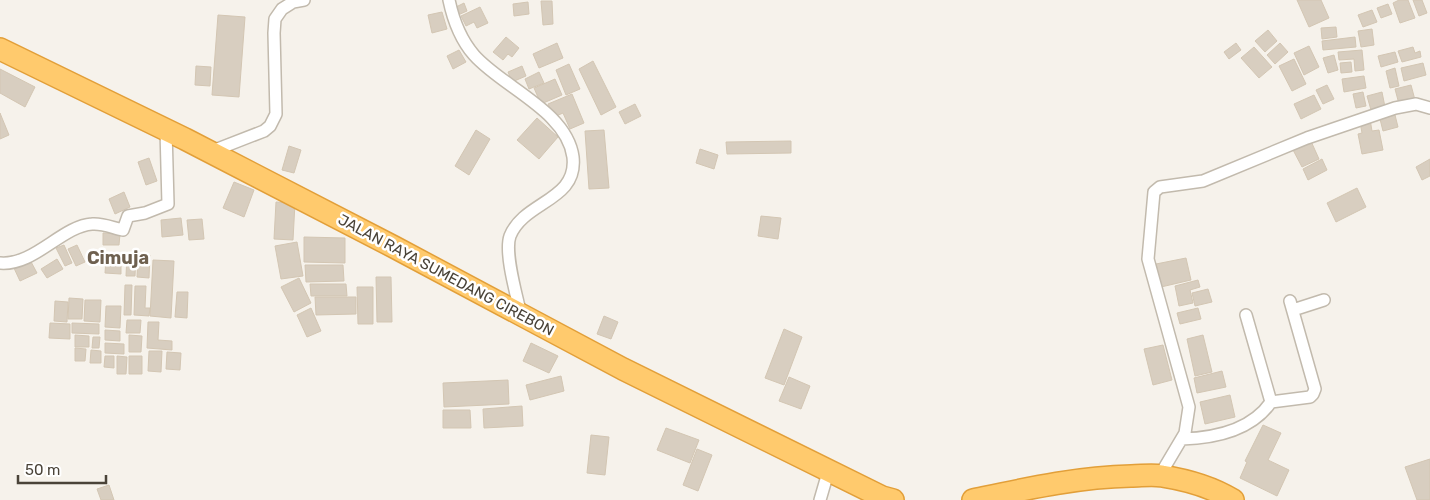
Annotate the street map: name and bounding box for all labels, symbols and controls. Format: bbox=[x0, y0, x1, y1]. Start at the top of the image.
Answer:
street label: JALAN RAYA SUMEDANG CIREBON bbox=[335, 210, 557, 340]
district label: Cimuja bbox=[87, 247, 149, 269]
scale bar bbox=[18, 452, 105, 484]
text: 50 m bbox=[25, 461, 60, 479]

